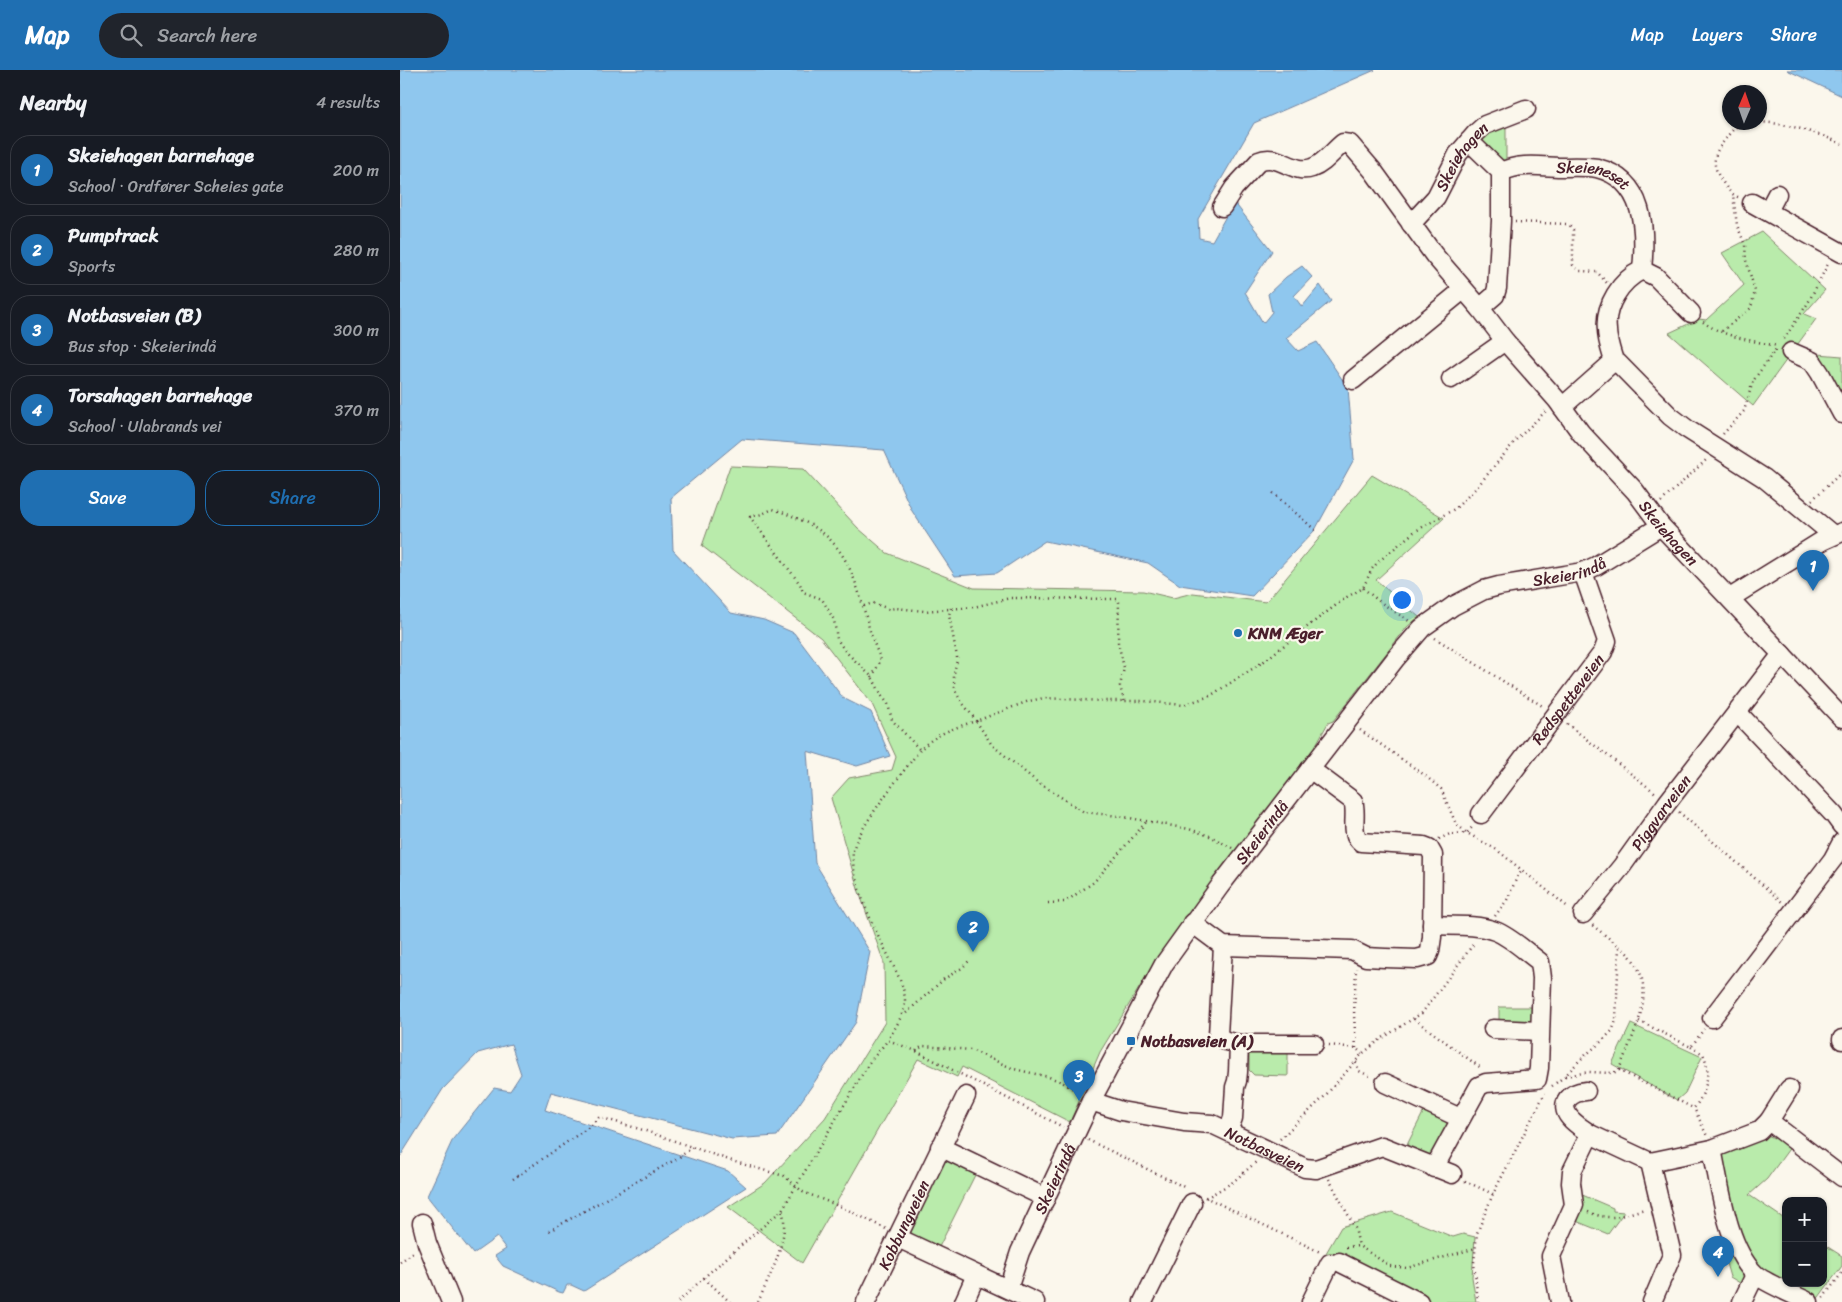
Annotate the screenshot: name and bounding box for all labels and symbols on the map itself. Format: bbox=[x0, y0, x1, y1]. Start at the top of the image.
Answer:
north arrow bbox=[1722, 85, 1767, 130]
street label: Skeiehagen bbox=[1427, 114, 1495, 196]
street label: Skeieneset bbox=[1556, 152, 1639, 197]
street label: Skeiehagen bbox=[1632, 493, 1706, 573]
street label: Skeierindå bbox=[1530, 548, 1612, 595]
pin: 1 bbox=[1797, 550, 1829, 591]
your location bbox=[1389, 587, 1415, 613]
place label: KNM Æger bbox=[1247, 619, 1324, 648]
marker: KNM Æger bbox=[1232, 627, 1244, 639]
street label: Rødspetteveien bbox=[1523, 647, 1612, 751]
street label: Piggvarveien bbox=[1623, 768, 1699, 857]
street label: Skeierindå bbox=[1227, 794, 1296, 871]
pin: 2 bbox=[957, 911, 989, 952]
place label: Notbasveien (A) bbox=[1140, 1027, 1254, 1056]
marker: Notbasveien (A) bbox=[1125, 1035, 1137, 1047]
pin: 3 bbox=[1063, 1060, 1095, 1101]
street label: Notbasveien bbox=[1220, 1117, 1310, 1181]
street label: Skeierindå bbox=[1025, 1138, 1084, 1219]
street label: Kobbungveien bbox=[869, 1174, 938, 1275]
pin: 4 bbox=[1702, 1236, 1734, 1277]

